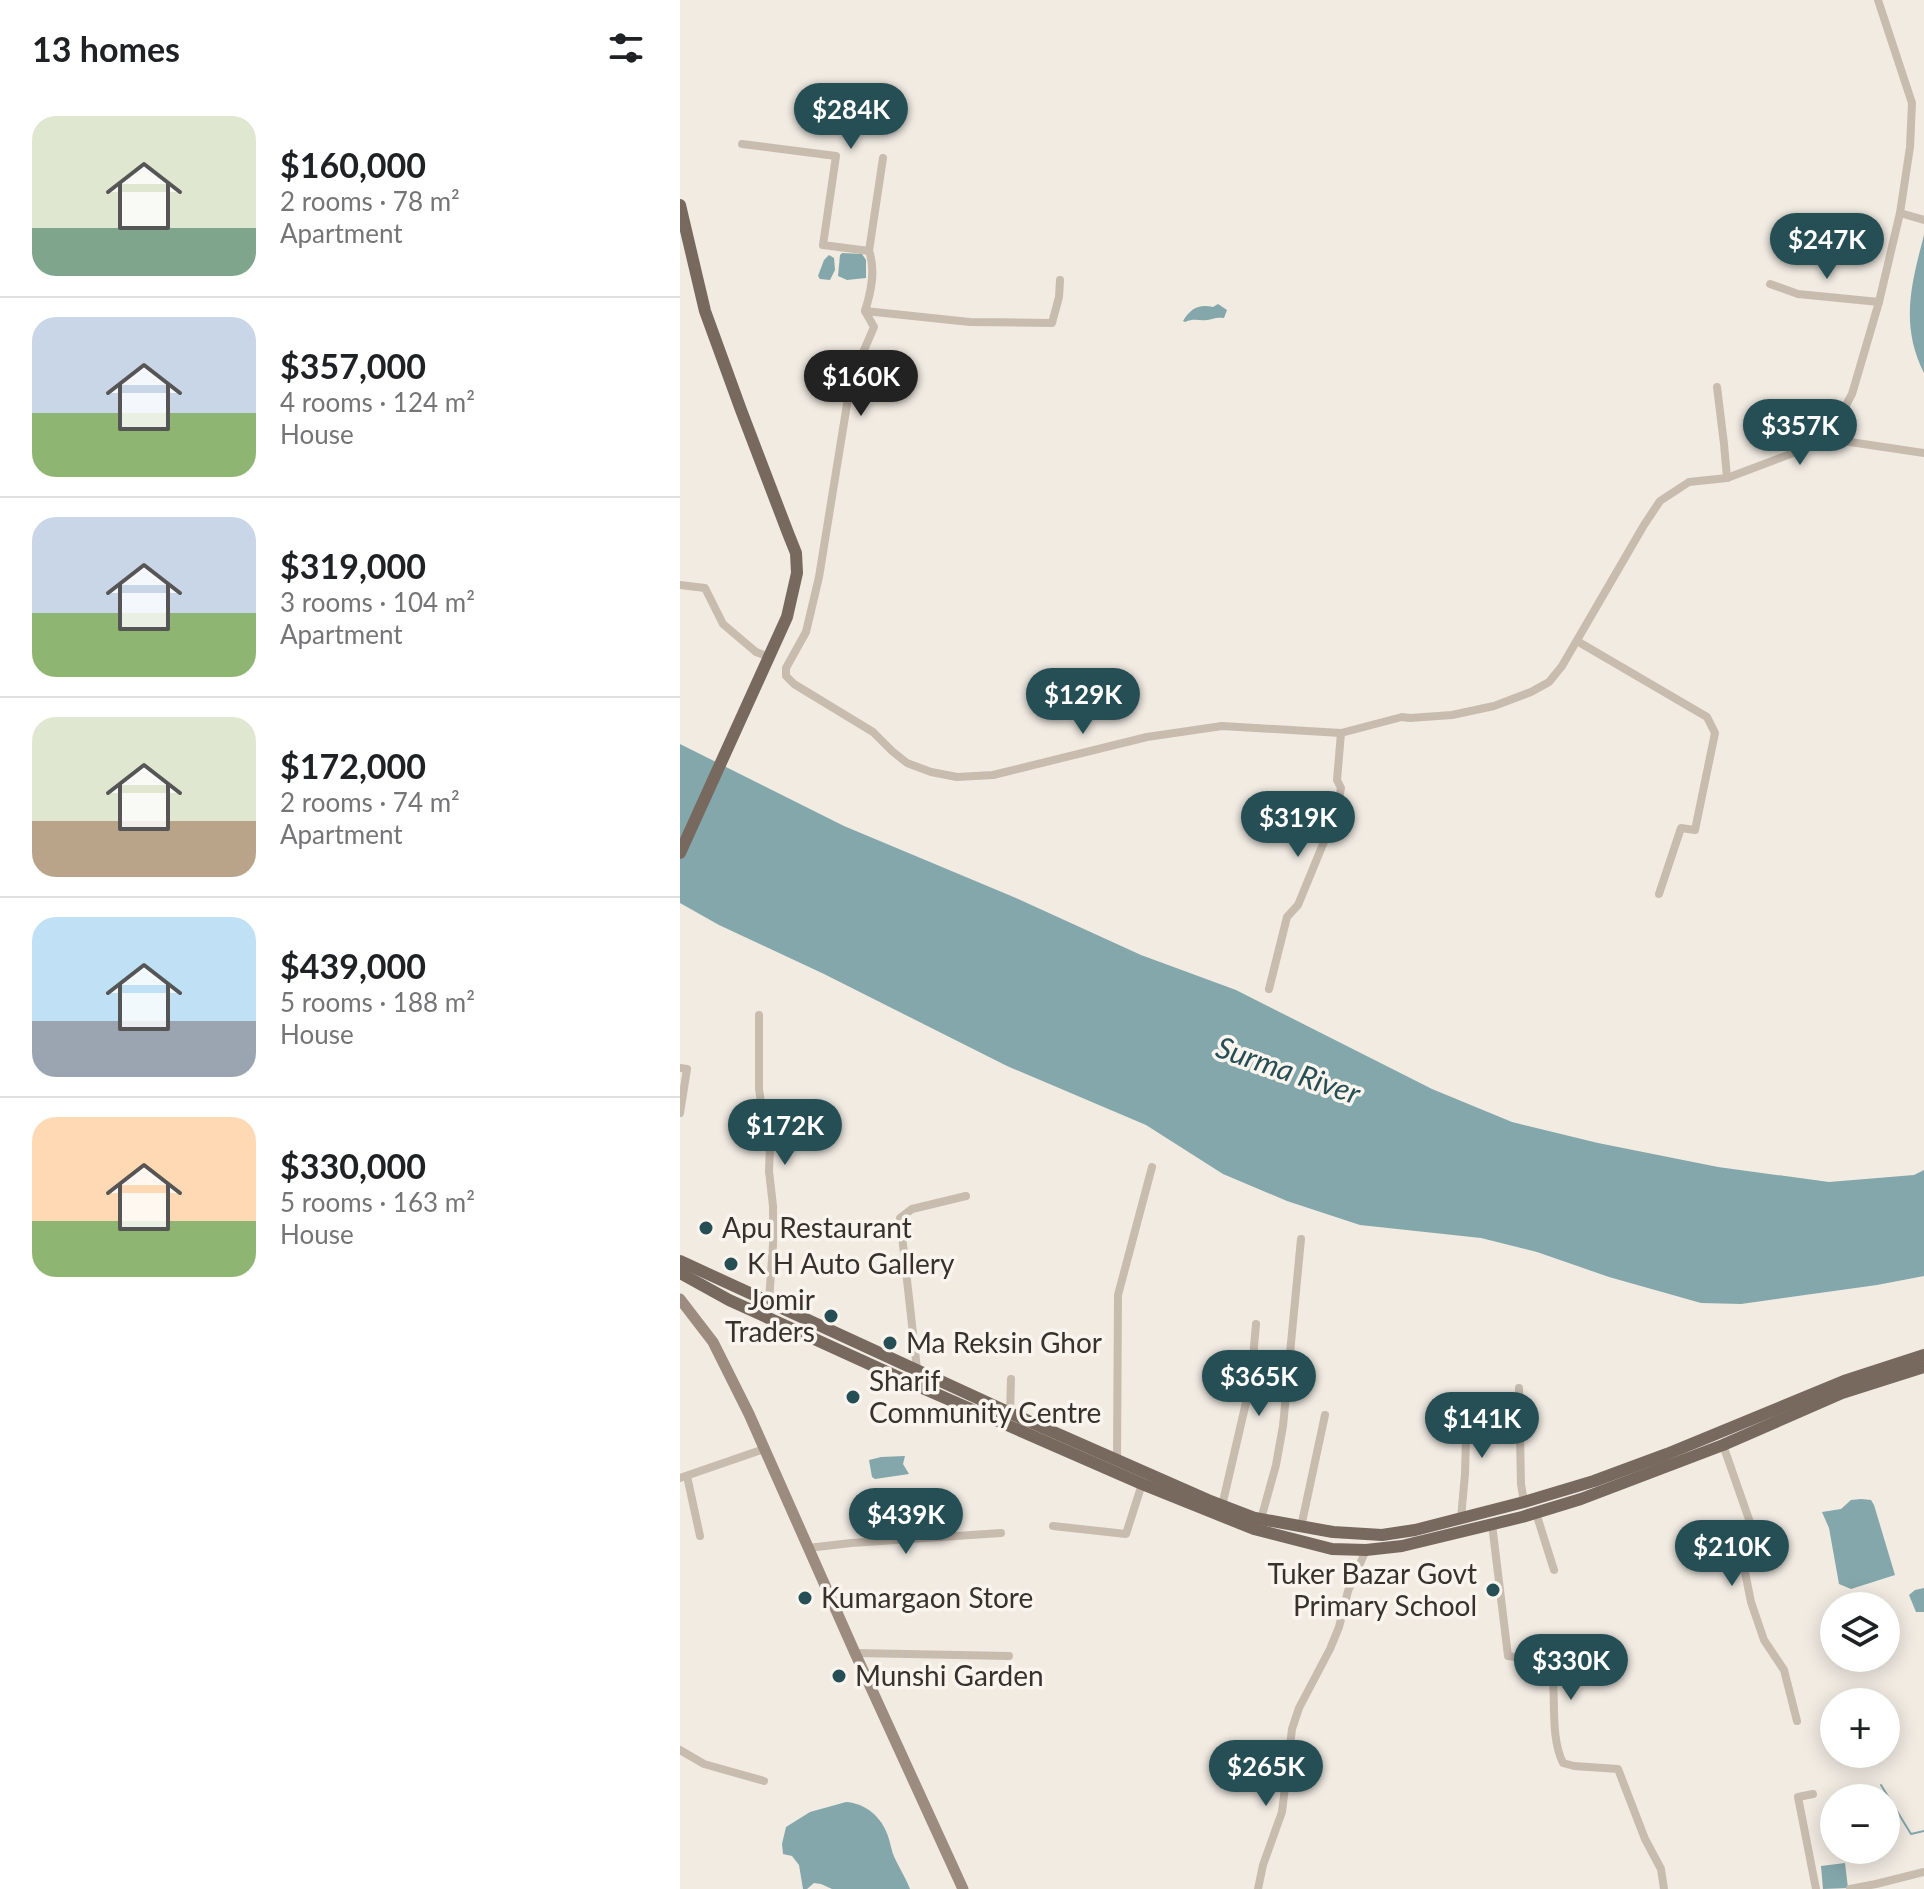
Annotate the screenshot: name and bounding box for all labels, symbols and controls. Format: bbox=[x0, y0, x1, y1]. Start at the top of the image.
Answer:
icon: filters bbox=[604, 26, 648, 70]
text: 13 homes bbox=[32, 28, 180, 69]
pin: $284K bbox=[795, 83, 907, 151]
text: $284K bbox=[812, 93, 890, 125]
text: $160,000 bbox=[280, 144, 426, 185]
icon: home bbox=[96, 148, 192, 244]
text: 2 rooms · 78 m² bbox=[280, 185, 460, 217]
pin: $247K bbox=[1771, 213, 1883, 281]
text: Apartment bbox=[280, 217, 403, 249]
text: $247K bbox=[1788, 223, 1866, 255]
text: $357,000 bbox=[280, 345, 426, 386]
icon: home bbox=[96, 349, 192, 445]
pin: $160K bbox=[805, 350, 917, 418]
text: $160K bbox=[822, 360, 900, 392]
text: 4 rooms · 124 m² bbox=[280, 386, 475, 418]
pin: $357K bbox=[1744, 399, 1856, 467]
text: $357K bbox=[1761, 409, 1839, 441]
text: House bbox=[280, 418, 354, 450]
text: $319,000 bbox=[280, 545, 426, 586]
icon: home bbox=[96, 549, 192, 645]
text: 3 rooms · 104 m² bbox=[280, 586, 475, 618]
text: Apartment bbox=[280, 618, 403, 650]
pin: $129K bbox=[1027, 668, 1139, 736]
text: $129K bbox=[1044, 678, 1122, 710]
text: $172,000 bbox=[280, 745, 426, 786]
icon: home bbox=[96, 749, 192, 845]
text: 2 rooms · 74 m² bbox=[280, 786, 460, 818]
pin: $319K bbox=[1242, 791, 1354, 859]
text: $319K bbox=[1259, 801, 1337, 833]
text: Apartment bbox=[280, 818, 403, 850]
text: $439,000 bbox=[280, 945, 426, 986]
icon: home bbox=[96, 949, 192, 1045]
text: 5 rooms · 188 m² bbox=[280, 986, 475, 1018]
text: House bbox=[280, 1018, 354, 1050]
water label: Surma River bbox=[1212, 1028, 1366, 1111]
pin: $172K bbox=[729, 1099, 841, 1167]
text: $172K bbox=[746, 1109, 824, 1141]
text: $330,000 bbox=[280, 1145, 426, 1186]
icon: home bbox=[96, 1149, 192, 1245]
text: 5 rooms · 163 m² bbox=[280, 1186, 475, 1218]
place label: Apu Restaurant bbox=[722, 1210, 912, 1244]
text: House bbox=[280, 1218, 354, 1250]
marker: Apu Restaurant bbox=[697, 1219, 715, 1237]
place label: K H Auto Gallery bbox=[747, 1246, 955, 1280]
marker: K H Auto Gallery bbox=[722, 1255, 740, 1273]
place label: Jomir Traders bbox=[725, 1282, 815, 1348]
marker: Jomir Traders bbox=[822, 1307, 840, 1325]
place label: Ma Reksin Ghor bbox=[906, 1325, 1102, 1359]
marker: Ma Reksin Ghor bbox=[881, 1334, 899, 1352]
pin: $365K bbox=[1203, 1350, 1315, 1418]
text: $365K bbox=[1220, 1360, 1298, 1392]
place label: Sharif Community Centre bbox=[869, 1363, 1101, 1429]
marker: Sharif Community Centre bbox=[844, 1388, 862, 1406]
pin: $141K bbox=[1426, 1392, 1538, 1460]
text: $141K bbox=[1443, 1402, 1521, 1434]
pin: $439K bbox=[850, 1488, 962, 1556]
text: $439K bbox=[867, 1498, 945, 1530]
pin: $210K bbox=[1676, 1520, 1788, 1588]
text: $210K bbox=[1693, 1530, 1771, 1562]
place label: Tuker Bazar Govt Primary School bbox=[1267, 1556, 1477, 1622]
place label: Kumargaon Store bbox=[821, 1580, 1033, 1614]
marker: Tuker Bazar Govt Primary School bbox=[1484, 1581, 1502, 1599]
marker: Kumargaon Store bbox=[796, 1589, 814, 1607]
map controls bbox=[1820, 1592, 1900, 1864]
button: layers bbox=[1820, 1592, 1900, 1672]
pin: $330K bbox=[1515, 1634, 1627, 1702]
text: $330K bbox=[1532, 1644, 1610, 1676]
place label: Munshi Garden bbox=[855, 1658, 1044, 1692]
marker: Munshi Garden bbox=[830, 1667, 848, 1685]
button: + bbox=[1820, 1688, 1900, 1768]
pin: $265K bbox=[1210, 1740, 1322, 1808]
text: $265K bbox=[1227, 1750, 1305, 1782]
button: − bbox=[1820, 1784, 1900, 1864]

